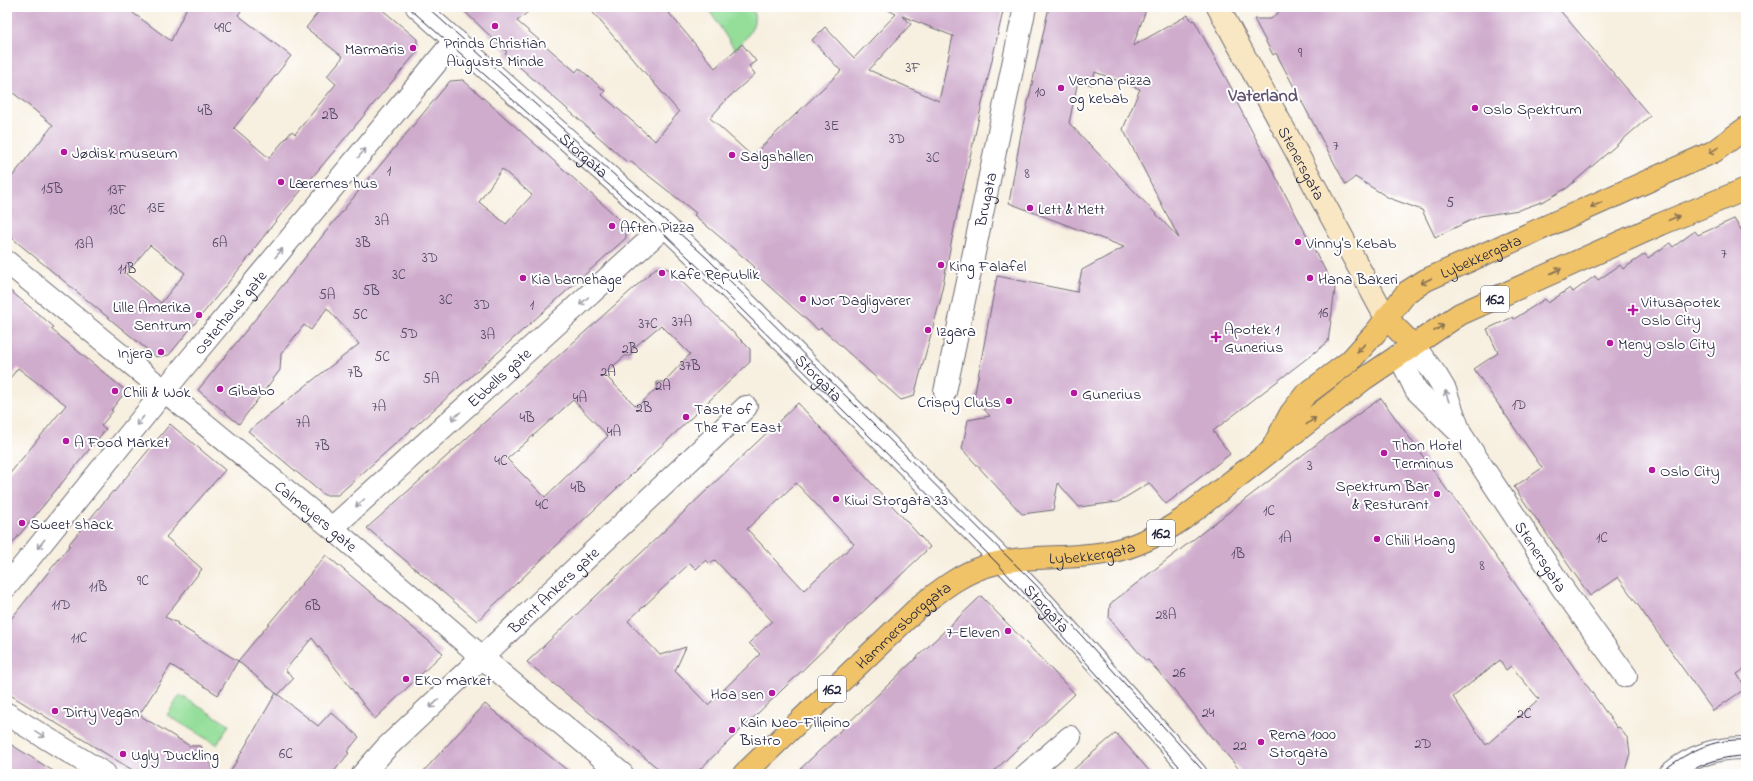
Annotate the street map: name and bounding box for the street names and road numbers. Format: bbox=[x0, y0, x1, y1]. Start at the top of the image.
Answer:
street label: Stenersgata bbox=[1271, 122, 1330, 205]
street label: Storgata bbox=[553, 128, 613, 185]
street label: Brugata bbox=[970, 170, 1004, 230]
street label: Lybekkergata bbox=[1437, 229, 1526, 286]
street label: Osterhaus’ gate bbox=[189, 265, 274, 361]
road number: 162 bbox=[1481, 286, 1509, 312]
street label: Ebbells gate bbox=[463, 342, 538, 414]
street label: Storgata bbox=[789, 349, 847, 408]
street label: Calmeyers gate bbox=[268, 476, 362, 559]
street label: Stenersgata bbox=[1507, 517, 1572, 598]
road number: 162 bbox=[1147, 520, 1175, 546]
street label: Lybekkergata bbox=[1049, 536, 1139, 571]
street label: Bernt Ankers gate bbox=[503, 541, 606, 641]
street label: Hammersborggata bbox=[851, 576, 957, 676]
street label: Storgata bbox=[1017, 579, 1074, 639]
road number: 162 bbox=[818, 676, 846, 702]

